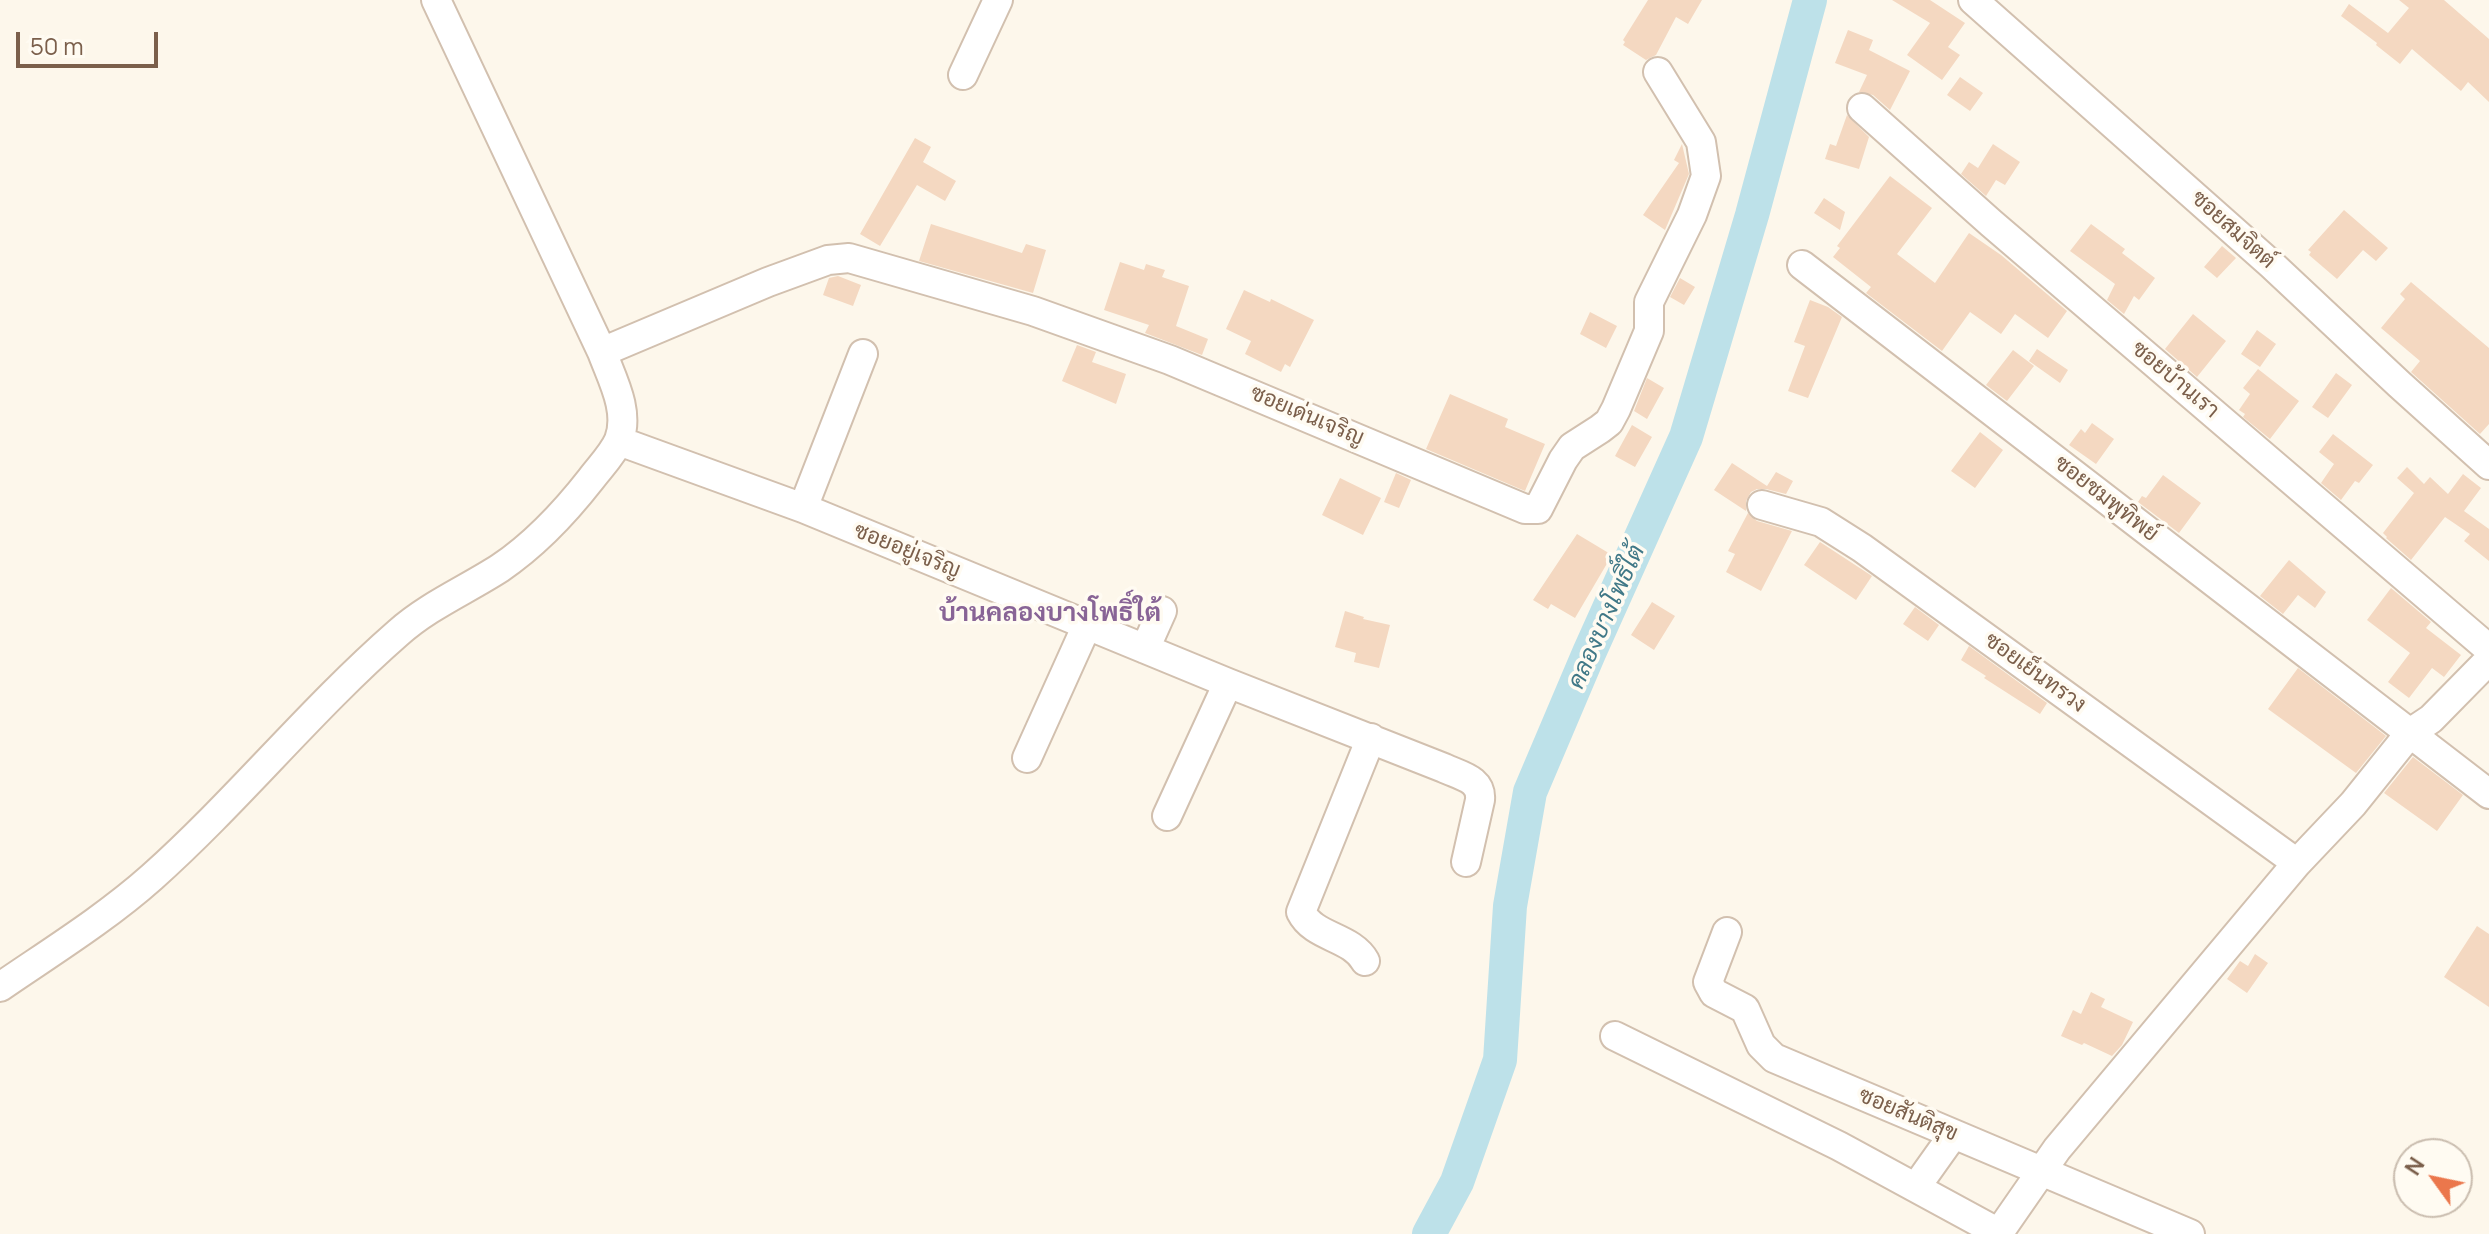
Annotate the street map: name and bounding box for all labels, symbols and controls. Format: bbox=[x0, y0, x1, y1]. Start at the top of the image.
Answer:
scale bar bbox=[20, 16, 162, 66]
text: 50 m bbox=[30, 29, 84, 62]
street label: ซอยสมจิตต์ bbox=[2185, 185, 2281, 275]
street label: ซอยบ้านเรา bbox=[2126, 336, 2224, 424]
street label: ซอยเด่นเจริญ bbox=[1246, 380, 1368, 452]
street label: ซอยชมพูทิพย์ bbox=[2049, 450, 2163, 548]
street label: ซอยอยู่เจริญ bbox=[850, 518, 964, 584]
water label: คลองบางโพธิ์ใต้ bbox=[1562, 541, 1652, 693]
district label: บ้านคลองบางโพธิ์ใต้ bbox=[939, 598, 1161, 630]
street label: ซอยเย็นทรวง bbox=[1979, 627, 2091, 719]
street label: ซอยสันติสุข bbox=[1855, 1082, 1961, 1148]
north arrow bbox=[2393, 1138, 2473, 1218]
text: N bbox=[2398, 1151, 2431, 1181]

